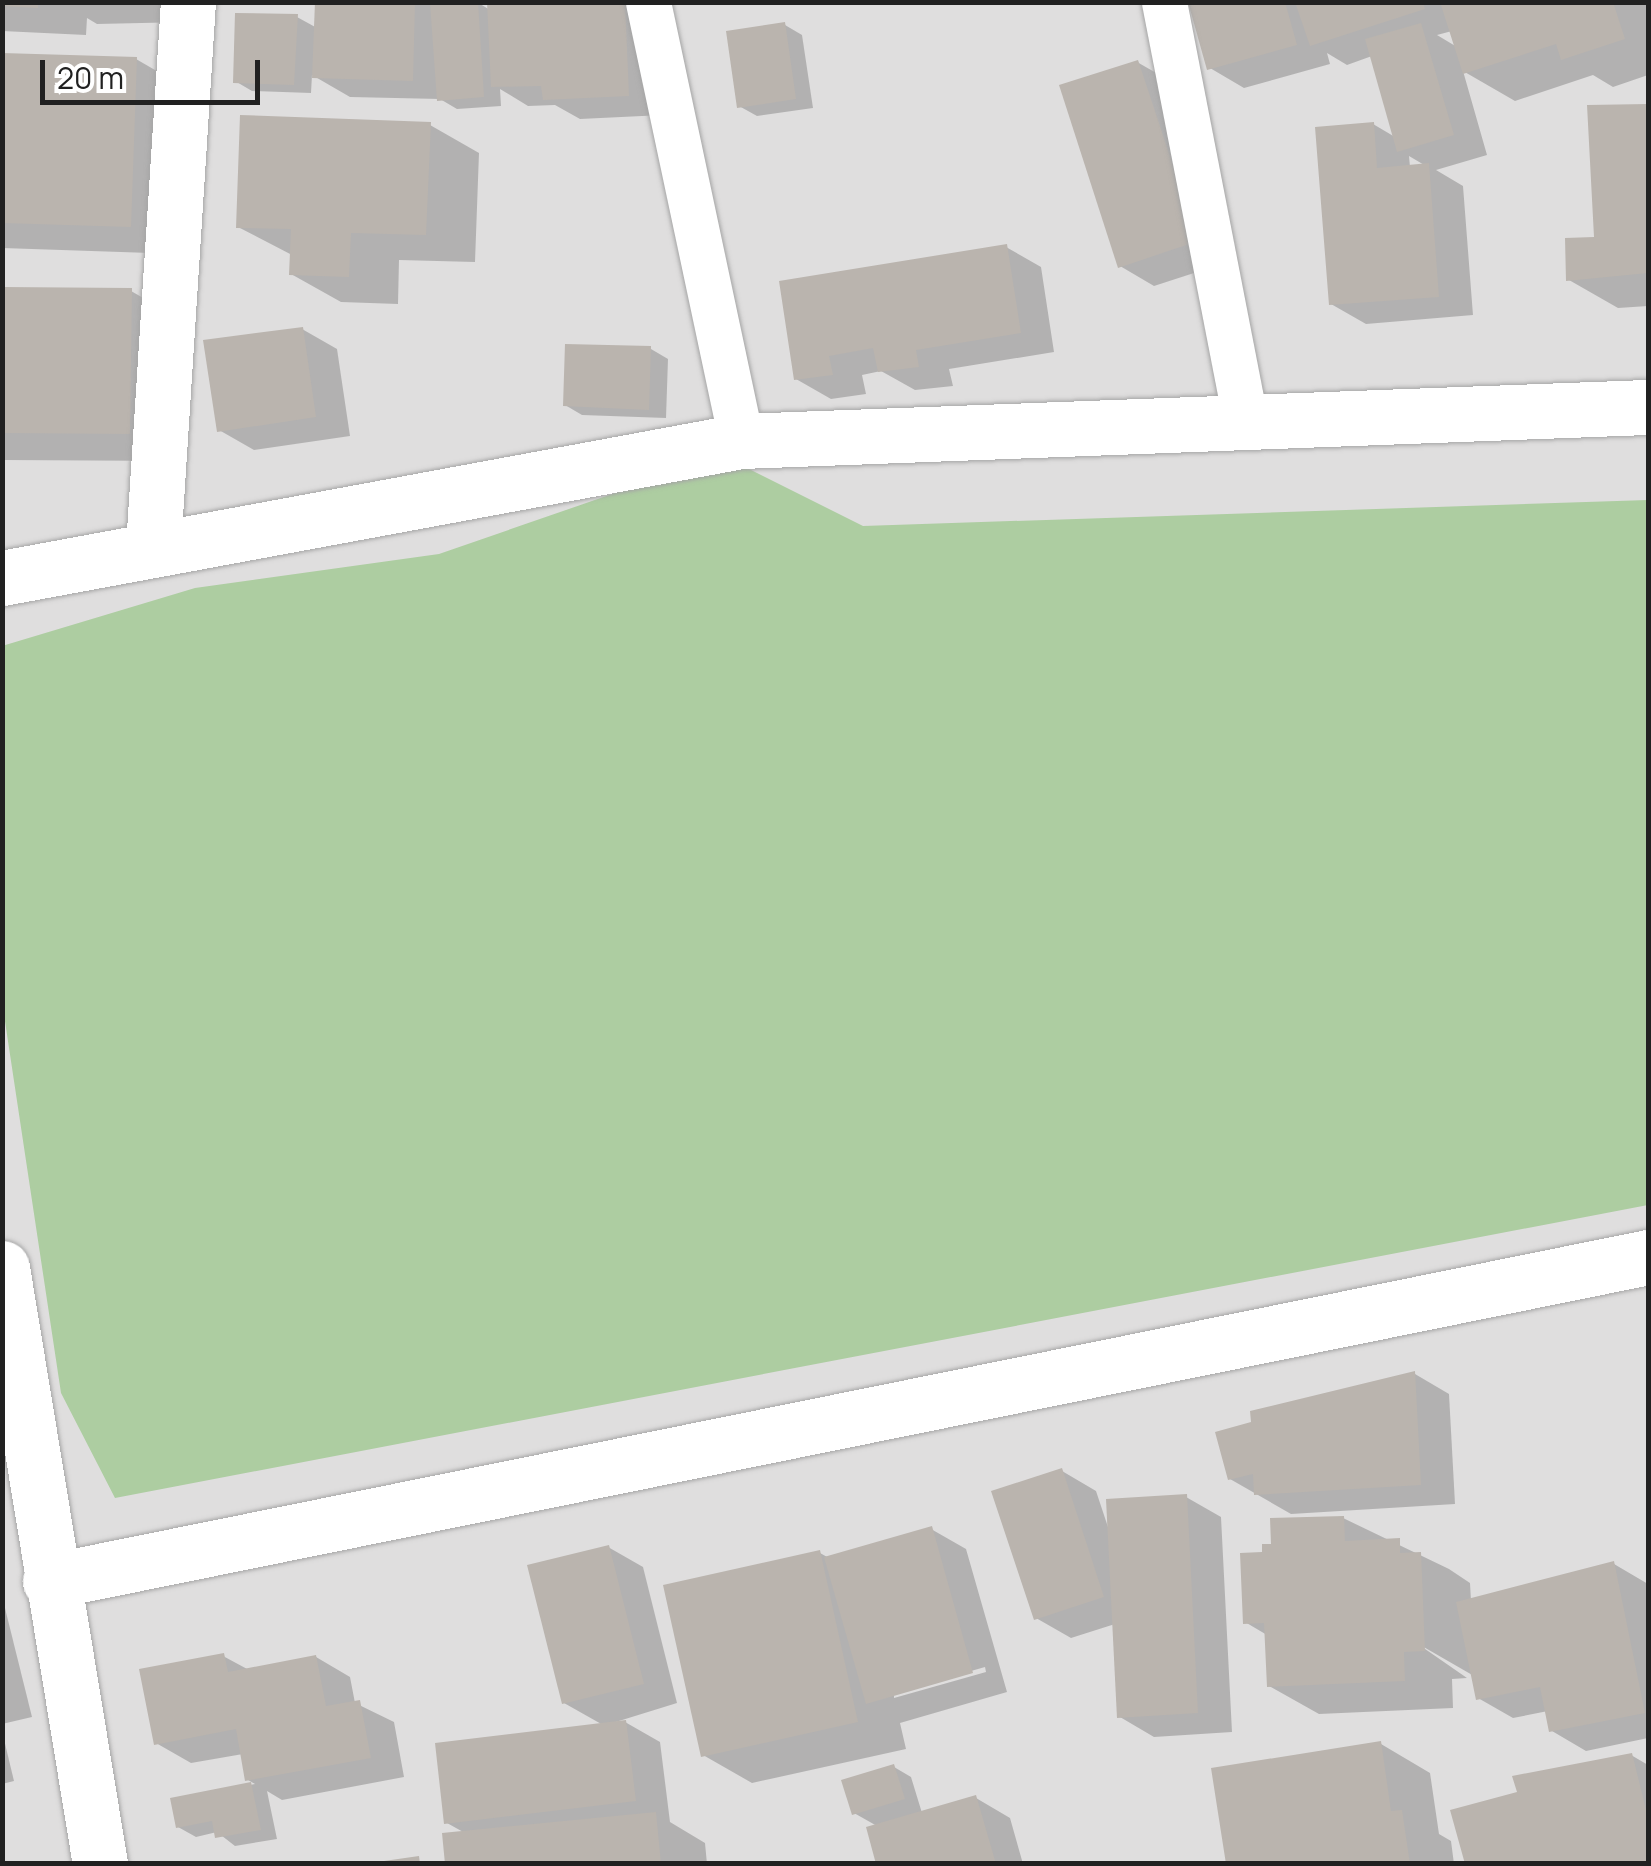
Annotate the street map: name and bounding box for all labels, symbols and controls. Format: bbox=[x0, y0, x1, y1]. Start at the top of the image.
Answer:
scale bar bbox=[45, 40, 265, 102]
text: 20 m bbox=[57, 57, 124, 98]

